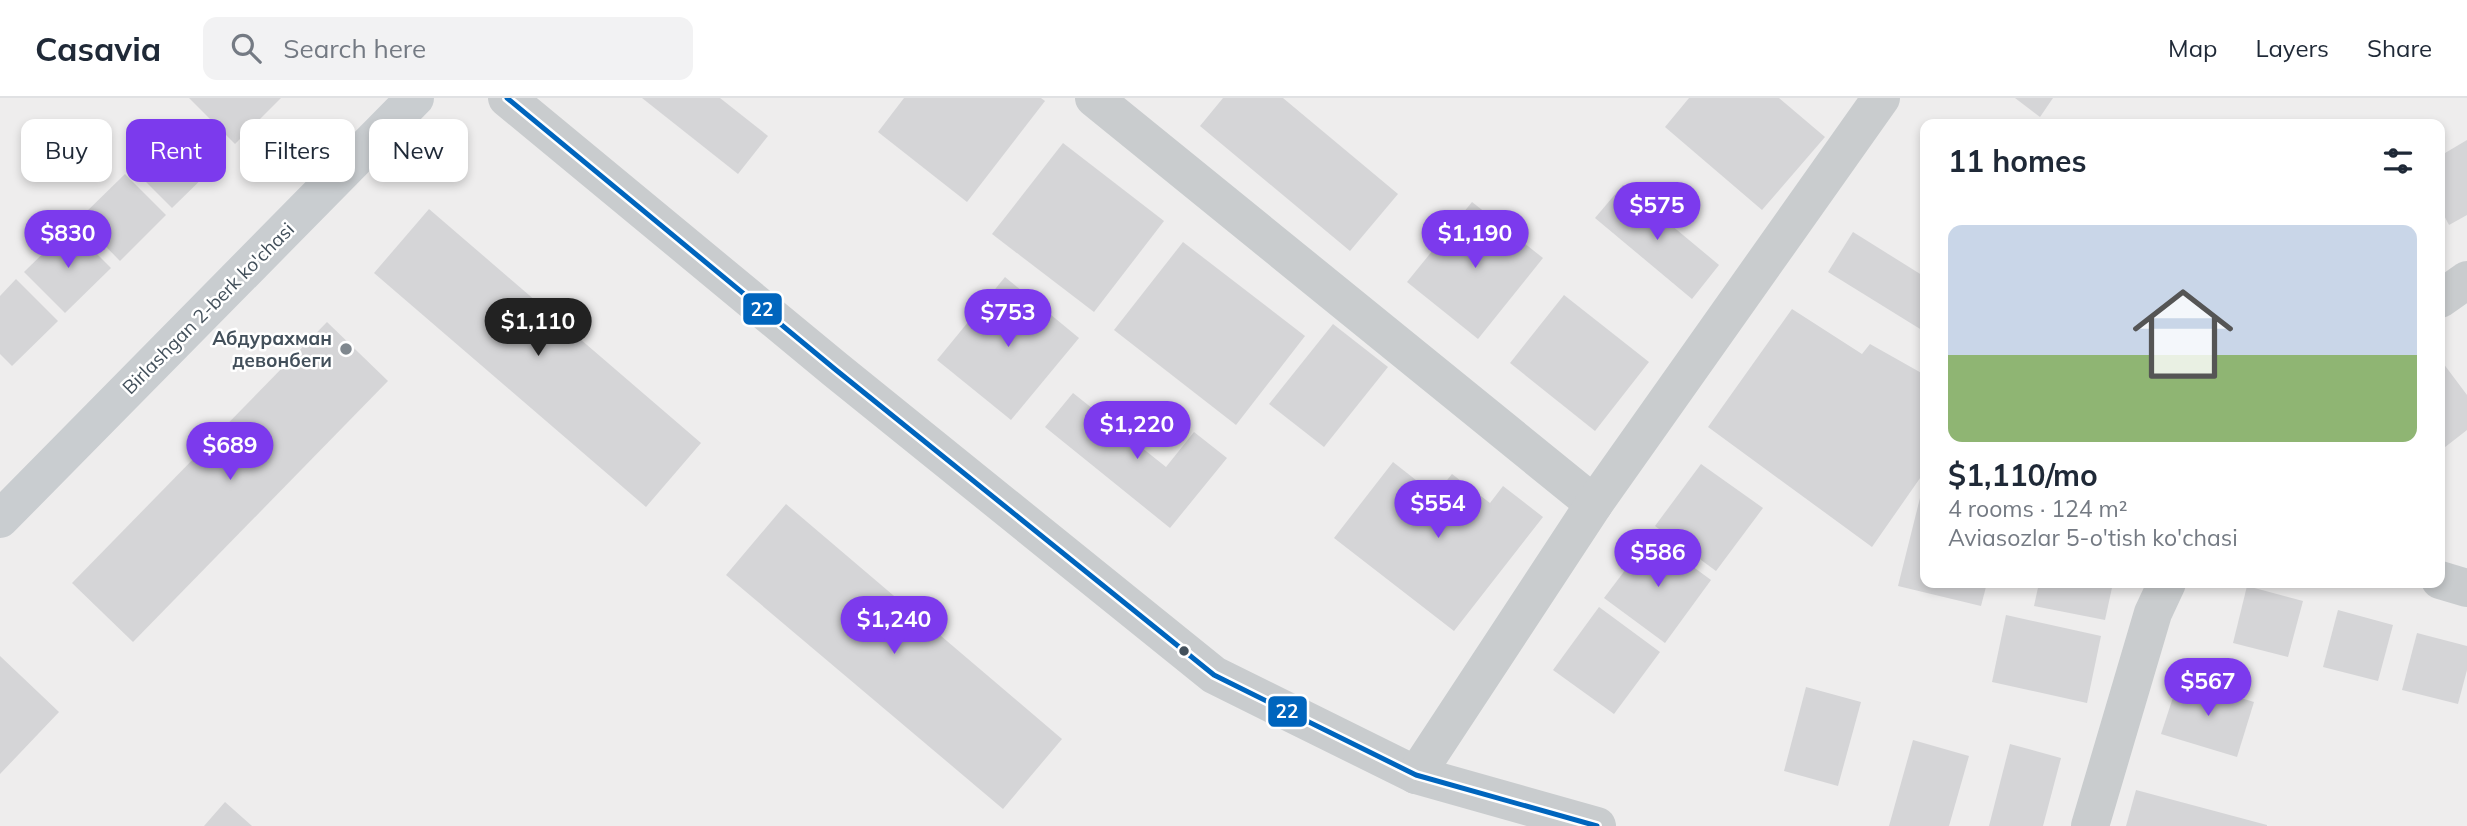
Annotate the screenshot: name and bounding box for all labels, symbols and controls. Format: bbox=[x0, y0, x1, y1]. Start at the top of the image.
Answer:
search box bbox=[203, 17, 693, 80]
text: Casavia bbox=[35, 28, 161, 69]
icon: search bbox=[227, 29, 265, 67]
text: Search here bbox=[283, 32, 426, 65]
text: Map bbox=[2168, 33, 2217, 63]
text: Layers bbox=[2255, 33, 2329, 63]
text: Share bbox=[2367, 33, 2432, 63]
chip: Buy bbox=[21, 119, 112, 182]
chip: Rent bbox=[126, 119, 226, 182]
chip: Filters bbox=[240, 119, 355, 182]
chip: New bbox=[369, 119, 468, 182]
text: 11 homes bbox=[1948, 142, 2087, 180]
icon: filters bbox=[2379, 142, 2417, 180]
pin: $575 bbox=[1616, 183, 1698, 242]
text: $575 bbox=[1629, 190, 1685, 219]
pin: $830 bbox=[27, 211, 109, 270]
pin: $1,190 bbox=[1418, 211, 1532, 270]
street label: Birlashgan 2-berk ko'chasi bbox=[117, 217, 299, 399]
text: $830 bbox=[40, 218, 96, 247]
text: $1,190 bbox=[1438, 218, 1512, 247]
icon: home bbox=[2120, 271, 2246, 397]
pin: $753 bbox=[967, 289, 1049, 349]
line badge: 22 bbox=[742, 292, 783, 326]
text: 22 bbox=[751, 297, 773, 321]
text: $753 bbox=[980, 297, 1036, 326]
pin: $1,110 bbox=[481, 299, 595, 358]
text: $1,110 bbox=[501, 306, 575, 335]
place label: Абдурахман девонбеги bbox=[212, 326, 332, 372]
marker: Абдурахман девонбеги bbox=[338, 341, 354, 357]
pin: $1,220 bbox=[1080, 402, 1194, 461]
text: $1,220 bbox=[1100, 409, 1174, 438]
pin: $689 bbox=[189, 422, 271, 482]
text: $689 bbox=[202, 430, 258, 459]
text: $1,110/mo bbox=[1948, 456, 2098, 494]
pin: $554 bbox=[1397, 480, 1479, 540]
text: $554 bbox=[1410, 488, 1466, 517]
text: 4 rooms · 124 m² bbox=[1948, 494, 2128, 523]
text: Aviasozlar 5-o'tish ko'chasi bbox=[1948, 523, 2238, 552]
pin: $586 bbox=[1617, 530, 1699, 589]
text: $586 bbox=[1630, 537, 1686, 566]
pin: $1,240 bbox=[837, 596, 951, 656]
text: $1,240 bbox=[857, 604, 931, 633]
unlabelled marker bbox=[1177, 644, 1191, 658]
pin: $567 bbox=[2167, 658, 2249, 718]
text: $567 bbox=[2180, 666, 2236, 695]
line badge: 22 bbox=[1267, 695, 1308, 728]
text: 22 bbox=[1276, 699, 1298, 723]

